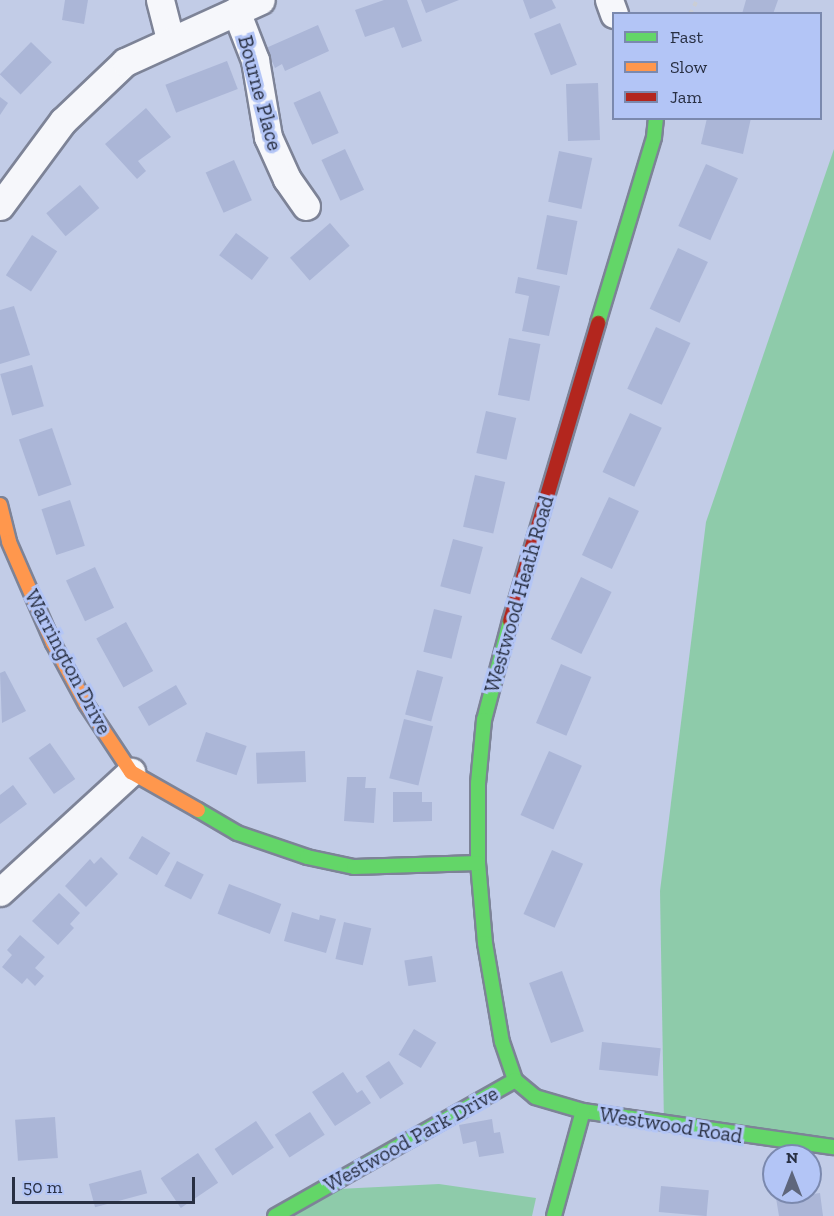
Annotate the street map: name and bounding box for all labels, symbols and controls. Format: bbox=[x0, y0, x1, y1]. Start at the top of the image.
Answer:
legend bbox=[612, 12, 822, 120]
text: Fast bbox=[670, 26, 703, 48]
street label: Bourne Place bbox=[233, 33, 287, 153]
text: Slow bbox=[670, 56, 707, 78]
text: Jam bbox=[670, 86, 702, 108]
street label: Westwood Heath Road bbox=[479, 492, 559, 696]
street label: Warrington Drive bbox=[19, 585, 117, 739]
street label: Westwood Park Drive bbox=[320, 1081, 502, 1197]
street label: Westwood Road bbox=[598, 1101, 744, 1149]
north arrow bbox=[762, 1144, 822, 1204]
text: N bbox=[786, 1148, 798, 1167]
scale bar bbox=[15, 1165, 198, 1203]
text: 50 m bbox=[23, 1176, 62, 1198]

